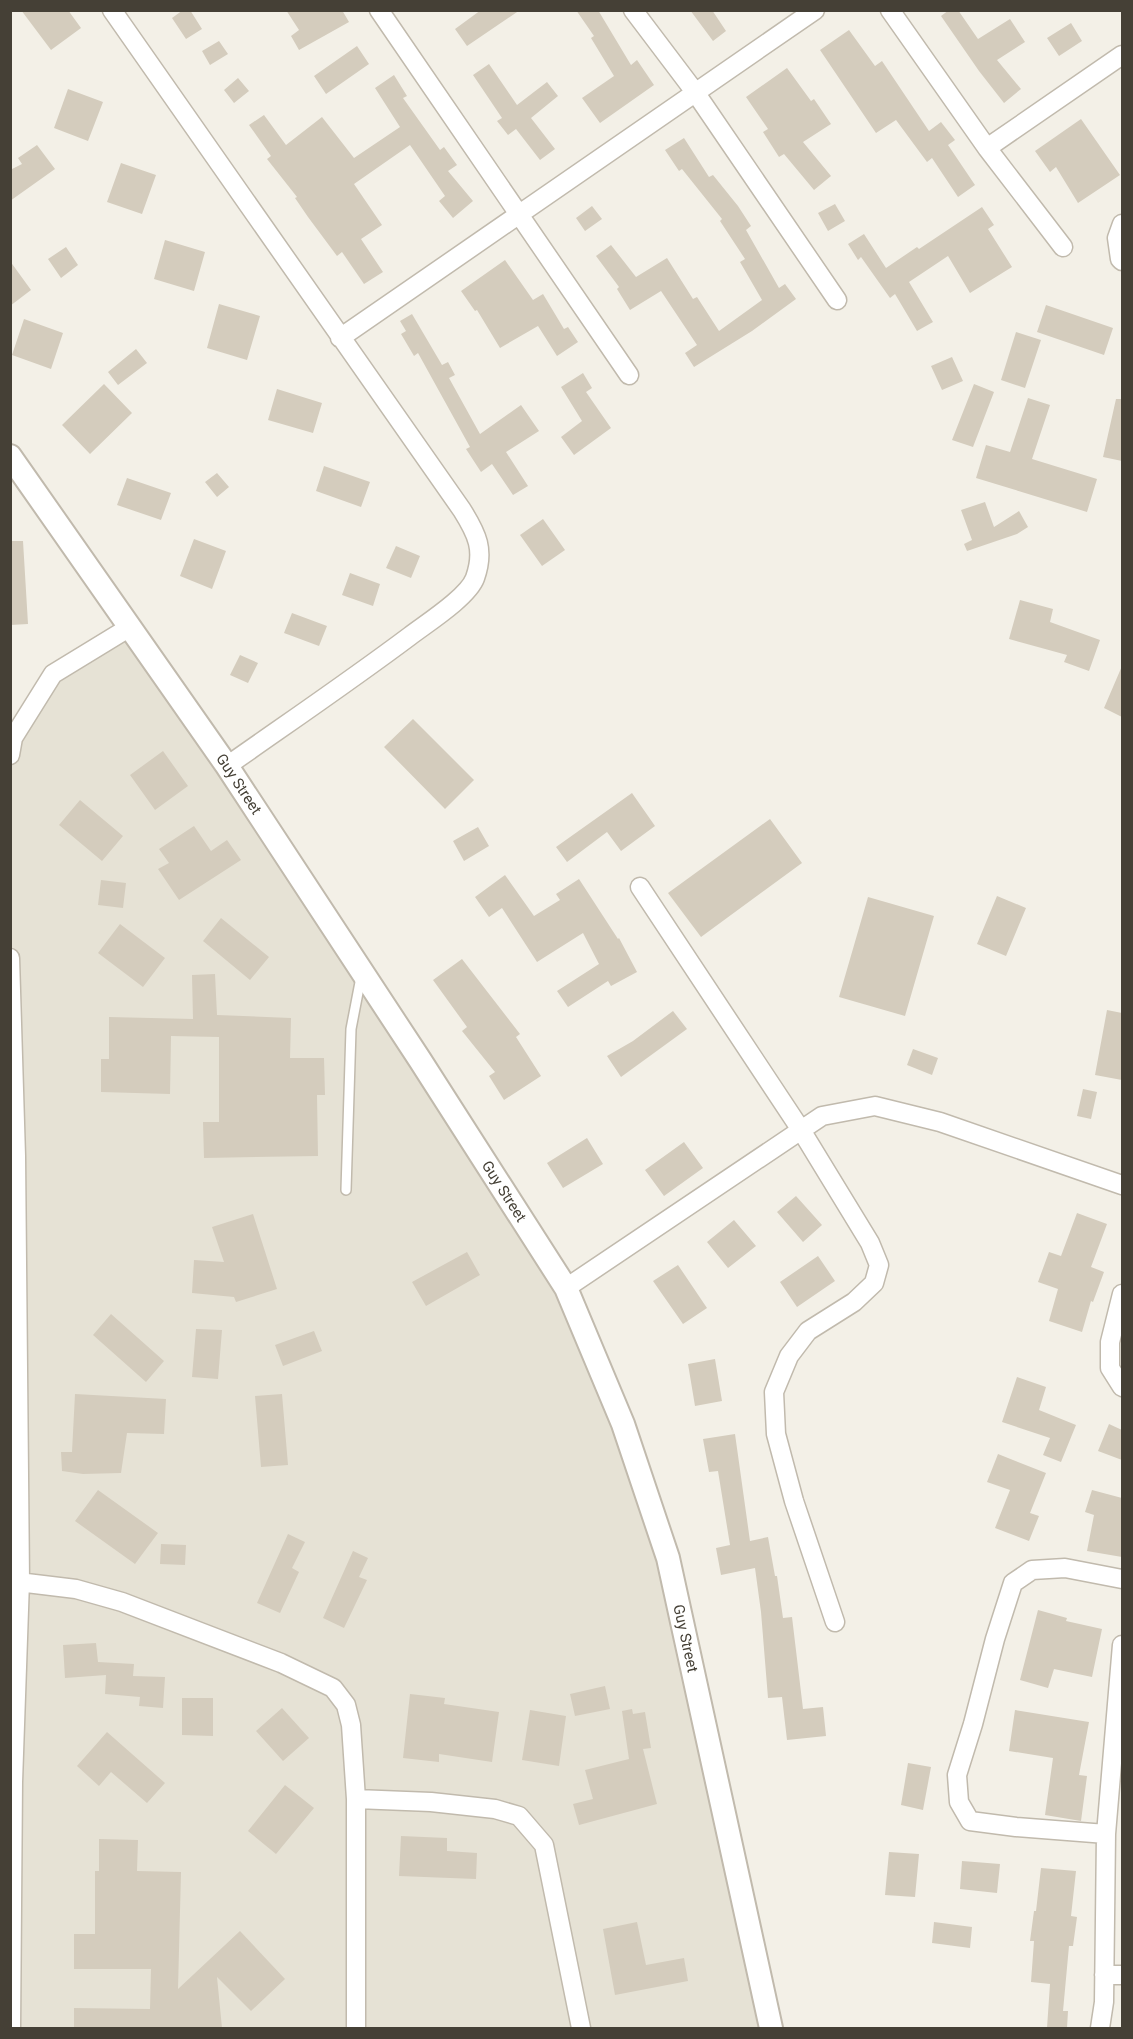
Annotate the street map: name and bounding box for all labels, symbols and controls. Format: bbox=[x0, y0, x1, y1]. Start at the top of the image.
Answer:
street label: Guy Street bbox=[212, 750, 265, 818]
street label: Guy Street bbox=[478, 1157, 530, 1225]
street label: Guy Street bbox=[669, 1603, 702, 1674]

